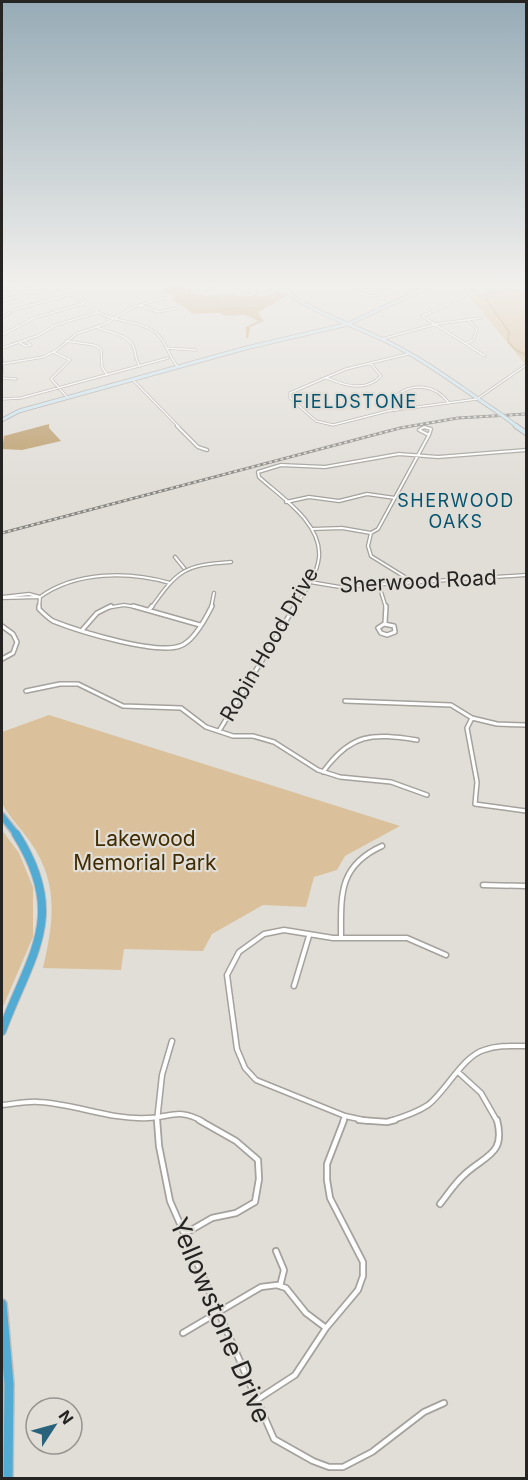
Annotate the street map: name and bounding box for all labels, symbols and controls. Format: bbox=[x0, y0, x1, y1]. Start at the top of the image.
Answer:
district label: FIELDSTONE bbox=[292, 391, 418, 412]
district label: SHERWOOD OAKS bbox=[397, 490, 515, 532]
street label: Robin Hood Drive bbox=[215, 563, 323, 725]
street label: Sherwood Road bbox=[339, 564, 497, 598]
park label: Lakewood Memorial Park bbox=[73, 826, 217, 875]
street label: Yellowstone Drive bbox=[164, 1213, 278, 1427]
north arrow bbox=[24, 1396, 84, 1456]
text: N bbox=[54, 1406, 78, 1428]

